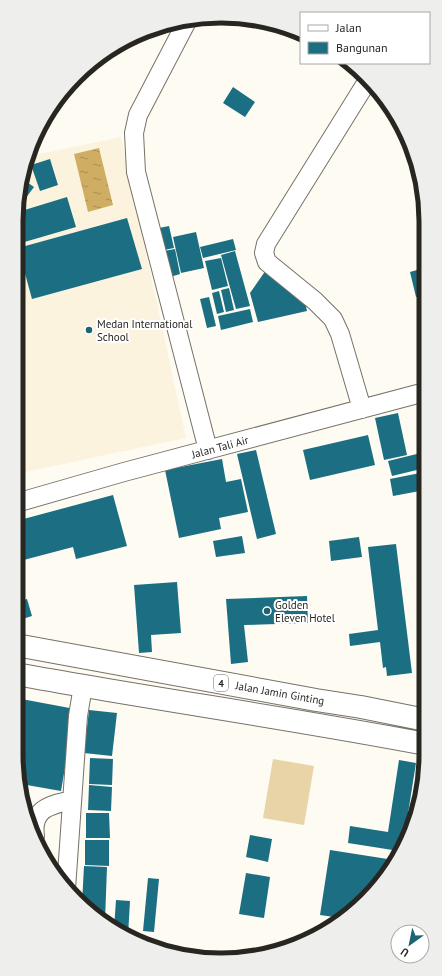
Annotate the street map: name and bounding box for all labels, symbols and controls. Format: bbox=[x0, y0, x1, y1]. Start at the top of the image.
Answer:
legend bbox=[300, 12, 430, 64]
text: Jalan bbox=[335, 20, 361, 35]
text: Bangunan bbox=[336, 40, 388, 55]
place label: Medan International School bbox=[97, 317, 193, 344]
marker: Medan International School bbox=[84, 325, 94, 335]
street label: Jalan Tali Air bbox=[189, 433, 250, 462]
place label: Golden Eleven Hotel bbox=[275, 598, 336, 625]
marker: Golden Eleven Hotel bbox=[262, 606, 272, 616]
road number: 4 bbox=[214, 675, 228, 691]
street label: Jalan Jamin Ginting bbox=[233, 678, 326, 708]
north arrow bbox=[390, 924, 430, 964]
text: U bbox=[398, 945, 411, 960]

